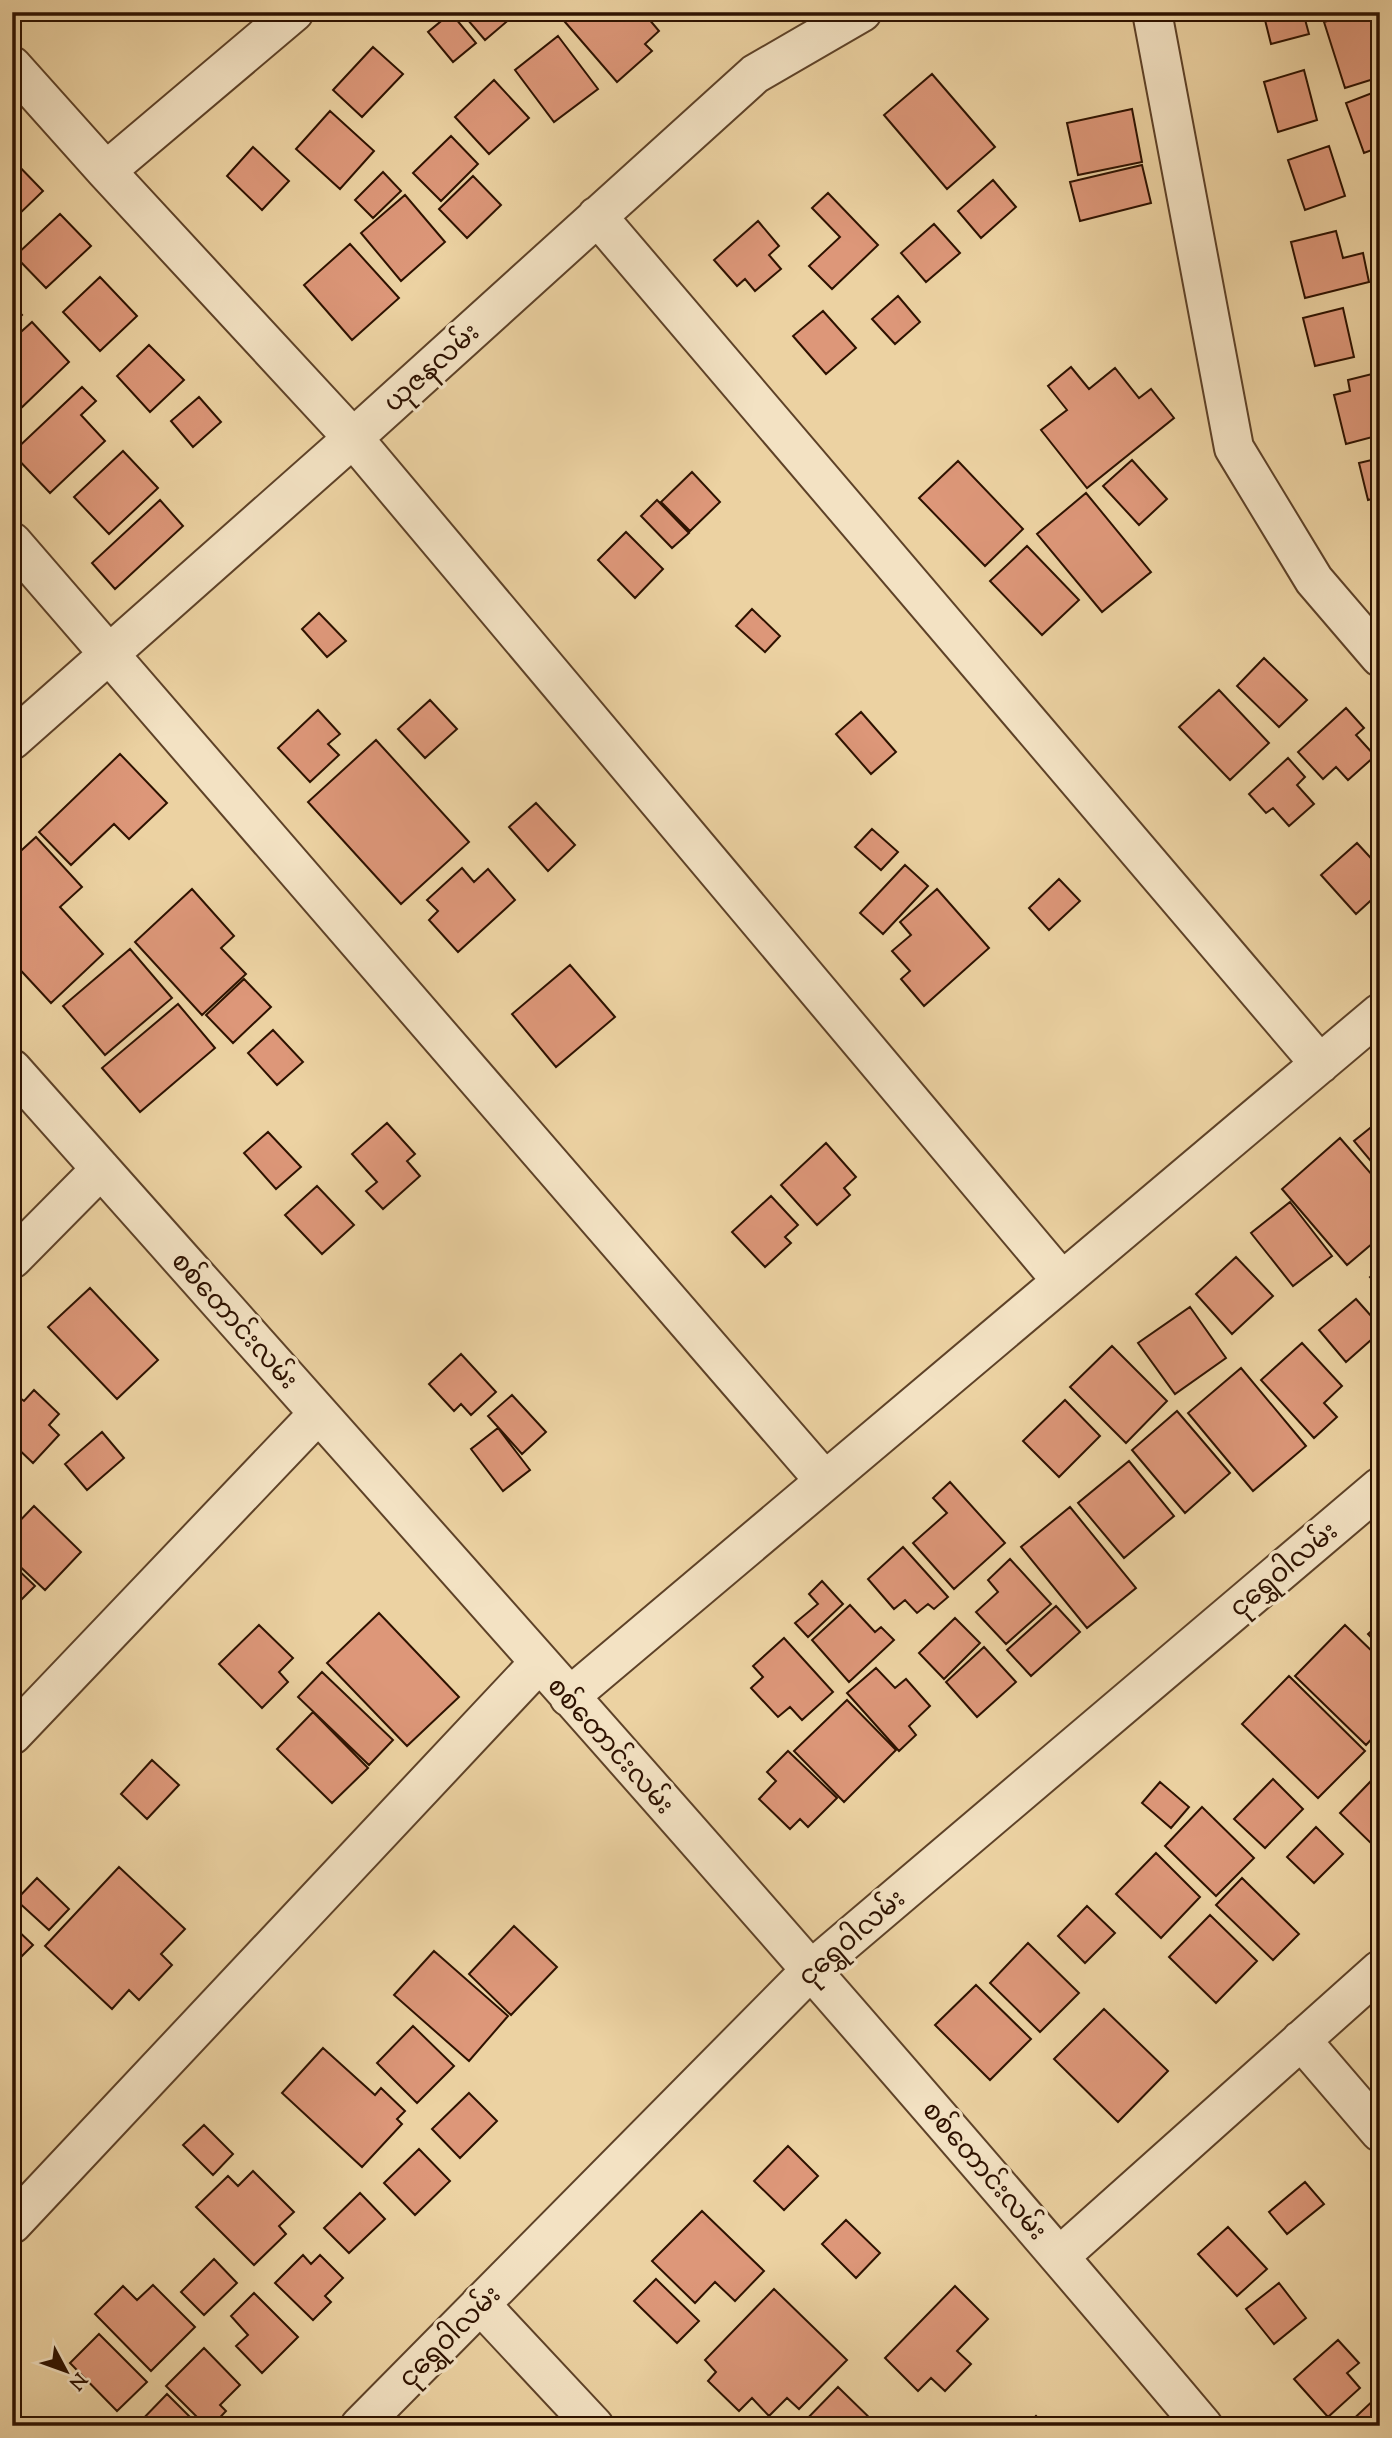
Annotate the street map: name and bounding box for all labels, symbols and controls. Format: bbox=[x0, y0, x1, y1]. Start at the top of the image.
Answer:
street label: ယုဇနလမ်း bbox=[376, 315, 489, 422]
street label: စစ်တောင်းလမ်း bbox=[161, 1244, 306, 1399]
street label: ငုရွှေဝါလမ်း bbox=[1222, 1514, 1347, 1627]
street label: စစ်တောင်းလမ်း bbox=[537, 1669, 682, 1824]
street label: ငုရွှေဝါလမ်း bbox=[790, 1881, 914, 1996]
street label: စစ်တောင်းလမ်း bbox=[912, 2093, 1055, 2249]
street label: ငုရွှေဝါလမ်း bbox=[391, 2278, 510, 2397]
north arrow bbox=[32, 2336, 102, 2406]
text: N bbox=[62, 2366, 92, 2395]

